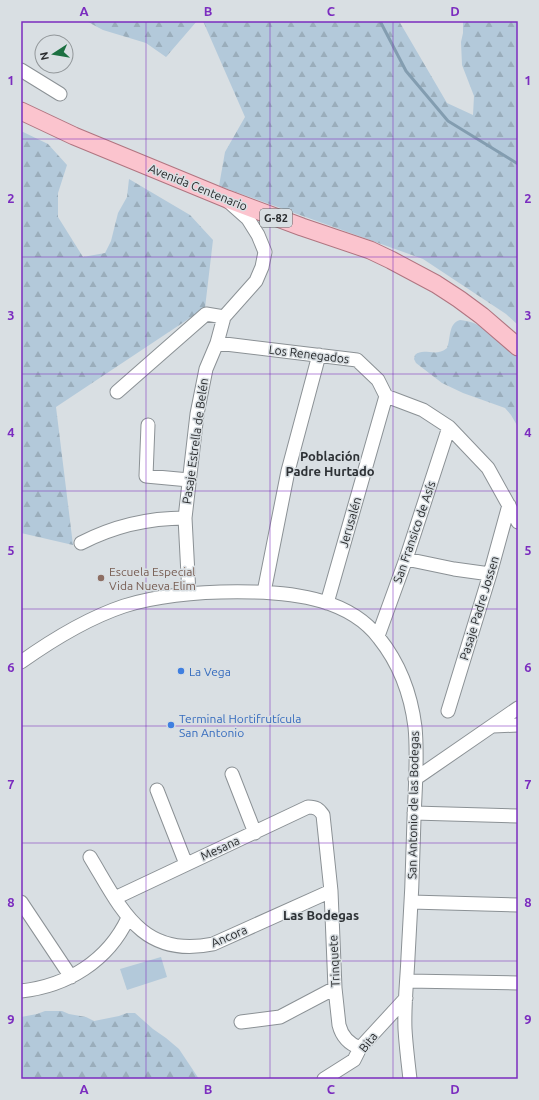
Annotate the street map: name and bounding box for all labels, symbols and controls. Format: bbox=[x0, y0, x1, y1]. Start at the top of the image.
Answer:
text: A bbox=[79, 4, 89, 18]
text: B bbox=[204, 4, 213, 18]
text: C bbox=[327, 4, 336, 18]
text: D bbox=[450, 4, 460, 18]
north arrow bbox=[34, 34, 74, 74]
text: N bbox=[37, 51, 51, 61]
text: 1 bbox=[7, 73, 15, 87]
text: 1 bbox=[524, 73, 532, 87]
street label: Avenida Centenario bbox=[147, 161, 249, 213]
text: 2 bbox=[7, 191, 15, 205]
text: 2 bbox=[524, 191, 532, 205]
road number: G-82 bbox=[260, 209, 292, 227]
text: 3 bbox=[7, 308, 15, 322]
text: 3 bbox=[524, 308, 532, 322]
street label: Los Renegados bbox=[268, 343, 350, 365]
street label: Pasaje Estrella de Belén bbox=[180, 377, 210, 505]
text: 4 bbox=[7, 425, 15, 439]
text: 4 bbox=[524, 425, 532, 439]
district label: Población Padre Hurtado bbox=[285, 449, 375, 478]
street label: San Fransico de Asís bbox=[390, 479, 438, 585]
street label: Jerusalén bbox=[337, 495, 363, 549]
text: 5 bbox=[7, 543, 15, 557]
text: 5 bbox=[524, 543, 532, 557]
street label: Pasaje Padre Jossen bbox=[457, 555, 501, 661]
place label: Escuela Especial Vida Nueva Elim bbox=[109, 565, 196, 592]
marker: Escuela Especial Vida Nueva Elim bbox=[96, 573, 106, 583]
text: 6 bbox=[7, 660, 15, 674]
text: 6 bbox=[524, 660, 532, 674]
place label: La Vega bbox=[189, 665, 231, 678]
marker: La Vega bbox=[176, 666, 186, 676]
place label: Terminal Hortifrutícula San Antonio bbox=[179, 712, 301, 739]
marker: Terminal Hortifrutícula San Antonio bbox=[166, 720, 176, 730]
street label: San Antonio de las Bodegas bbox=[405, 731, 421, 879]
text: 7 bbox=[7, 777, 15, 791]
text: 7 bbox=[524, 777, 532, 791]
street label: Mesana bbox=[198, 833, 242, 863]
text: 8 bbox=[7, 895, 15, 909]
text: 8 bbox=[524, 895, 532, 909]
district label: Las Bodegas bbox=[283, 908, 359, 922]
street label: Ancora bbox=[209, 923, 249, 949]
street label: Trinquete bbox=[326, 934, 342, 988]
text: 9 bbox=[7, 1012, 15, 1026]
text: 9 bbox=[524, 1012, 532, 1026]
street label: Bita bbox=[356, 1030, 380, 1054]
text: A bbox=[79, 1082, 89, 1096]
text: B bbox=[204, 1082, 213, 1096]
text: C bbox=[327, 1082, 336, 1096]
text: D bbox=[450, 1082, 460, 1096]

